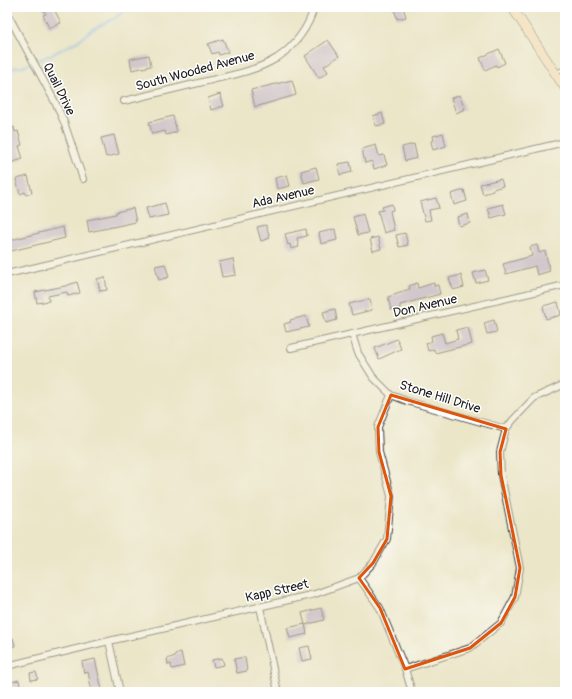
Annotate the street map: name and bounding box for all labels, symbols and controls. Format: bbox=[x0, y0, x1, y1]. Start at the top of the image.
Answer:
street label: South Wooded Avenue bbox=[134, 47, 257, 95]
street label: Quail Drive bbox=[39, 60, 79, 118]
street label: Ada Avenue bbox=[250, 182, 316, 212]
street label: Don Avenue bbox=[391, 291, 459, 321]
street label: Stone Hill Drive bbox=[398, 377, 483, 417]
street label: Kapp Street bbox=[244, 576, 311, 606]

